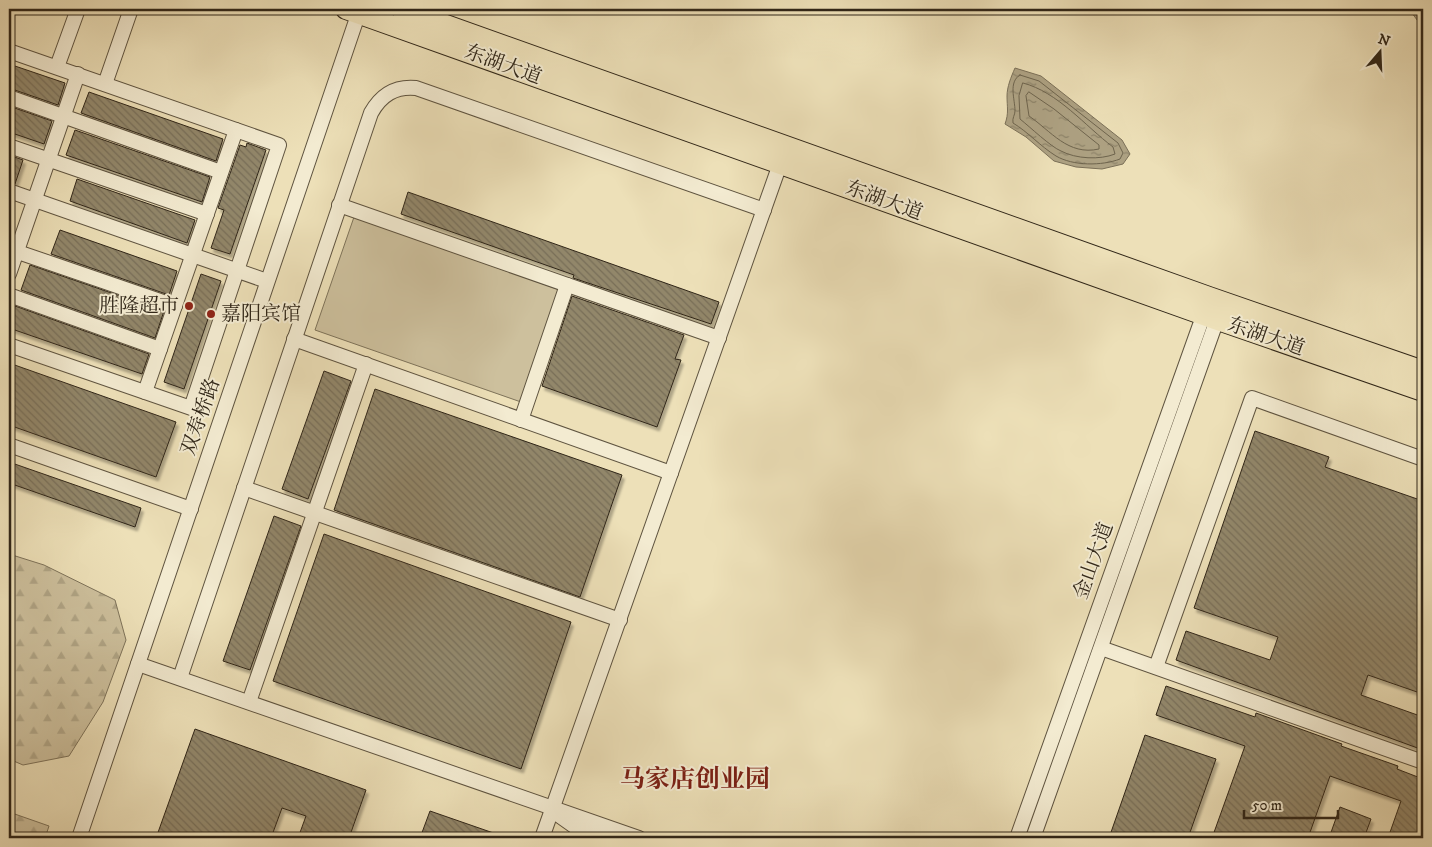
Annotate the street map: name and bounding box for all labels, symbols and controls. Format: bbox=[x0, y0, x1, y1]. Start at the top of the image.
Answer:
north arrow bbox=[1354, 28, 1404, 78]
text: N bbox=[1376, 30, 1393, 51]
street label: 东湖大道 bbox=[461, 40, 545, 90]
street label: 东湖大道 bbox=[842, 176, 926, 226]
place label: 胜隆超市 bbox=[99, 294, 179, 319]
marker: 胜隆超市 bbox=[183, 300, 195, 312]
place label: 嘉阳宾馆 bbox=[221, 302, 301, 327]
marker: 嘉阳宾馆 bbox=[205, 308, 217, 320]
street label: 东湖大道 bbox=[1224, 312, 1308, 362]
street label: 双寿桥路 bbox=[176, 375, 226, 459]
street label: 金山大道 bbox=[1069, 519, 1119, 603]
district label: 马家店创业园 bbox=[620, 764, 770, 795]
scale bar bbox=[1244, 787, 1338, 819]
text: 50 m bbox=[1252, 796, 1282, 815]

